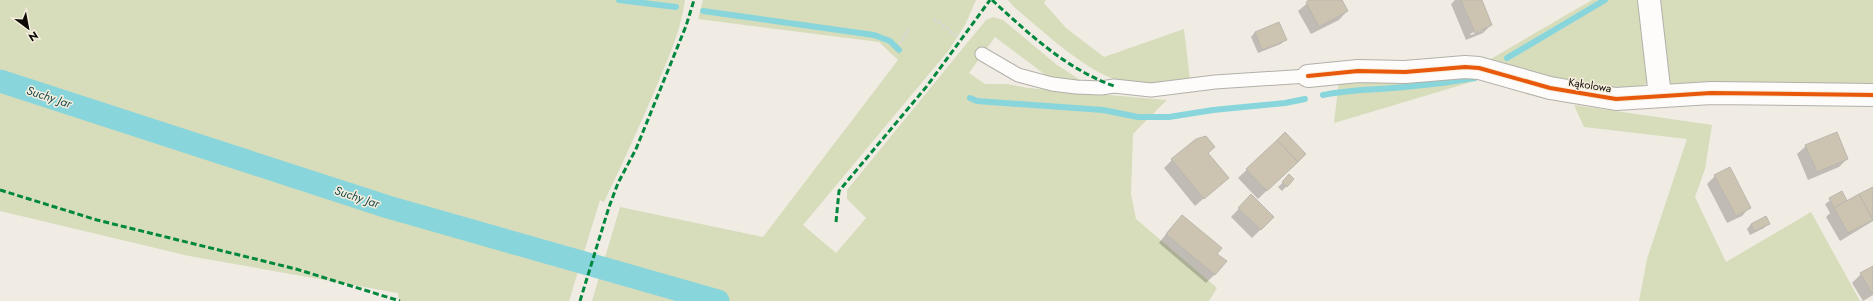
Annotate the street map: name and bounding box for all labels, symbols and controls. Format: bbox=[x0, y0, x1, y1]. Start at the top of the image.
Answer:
north arrow bbox=[8, 8, 48, 48]
text: N bbox=[25, 27, 41, 46]
street label: Kąkolowa bbox=[1567, 74, 1613, 96]
water label: Suchy Jar bbox=[24, 81, 75, 113]
water label: Suchy Jar bbox=[332, 181, 383, 213]

